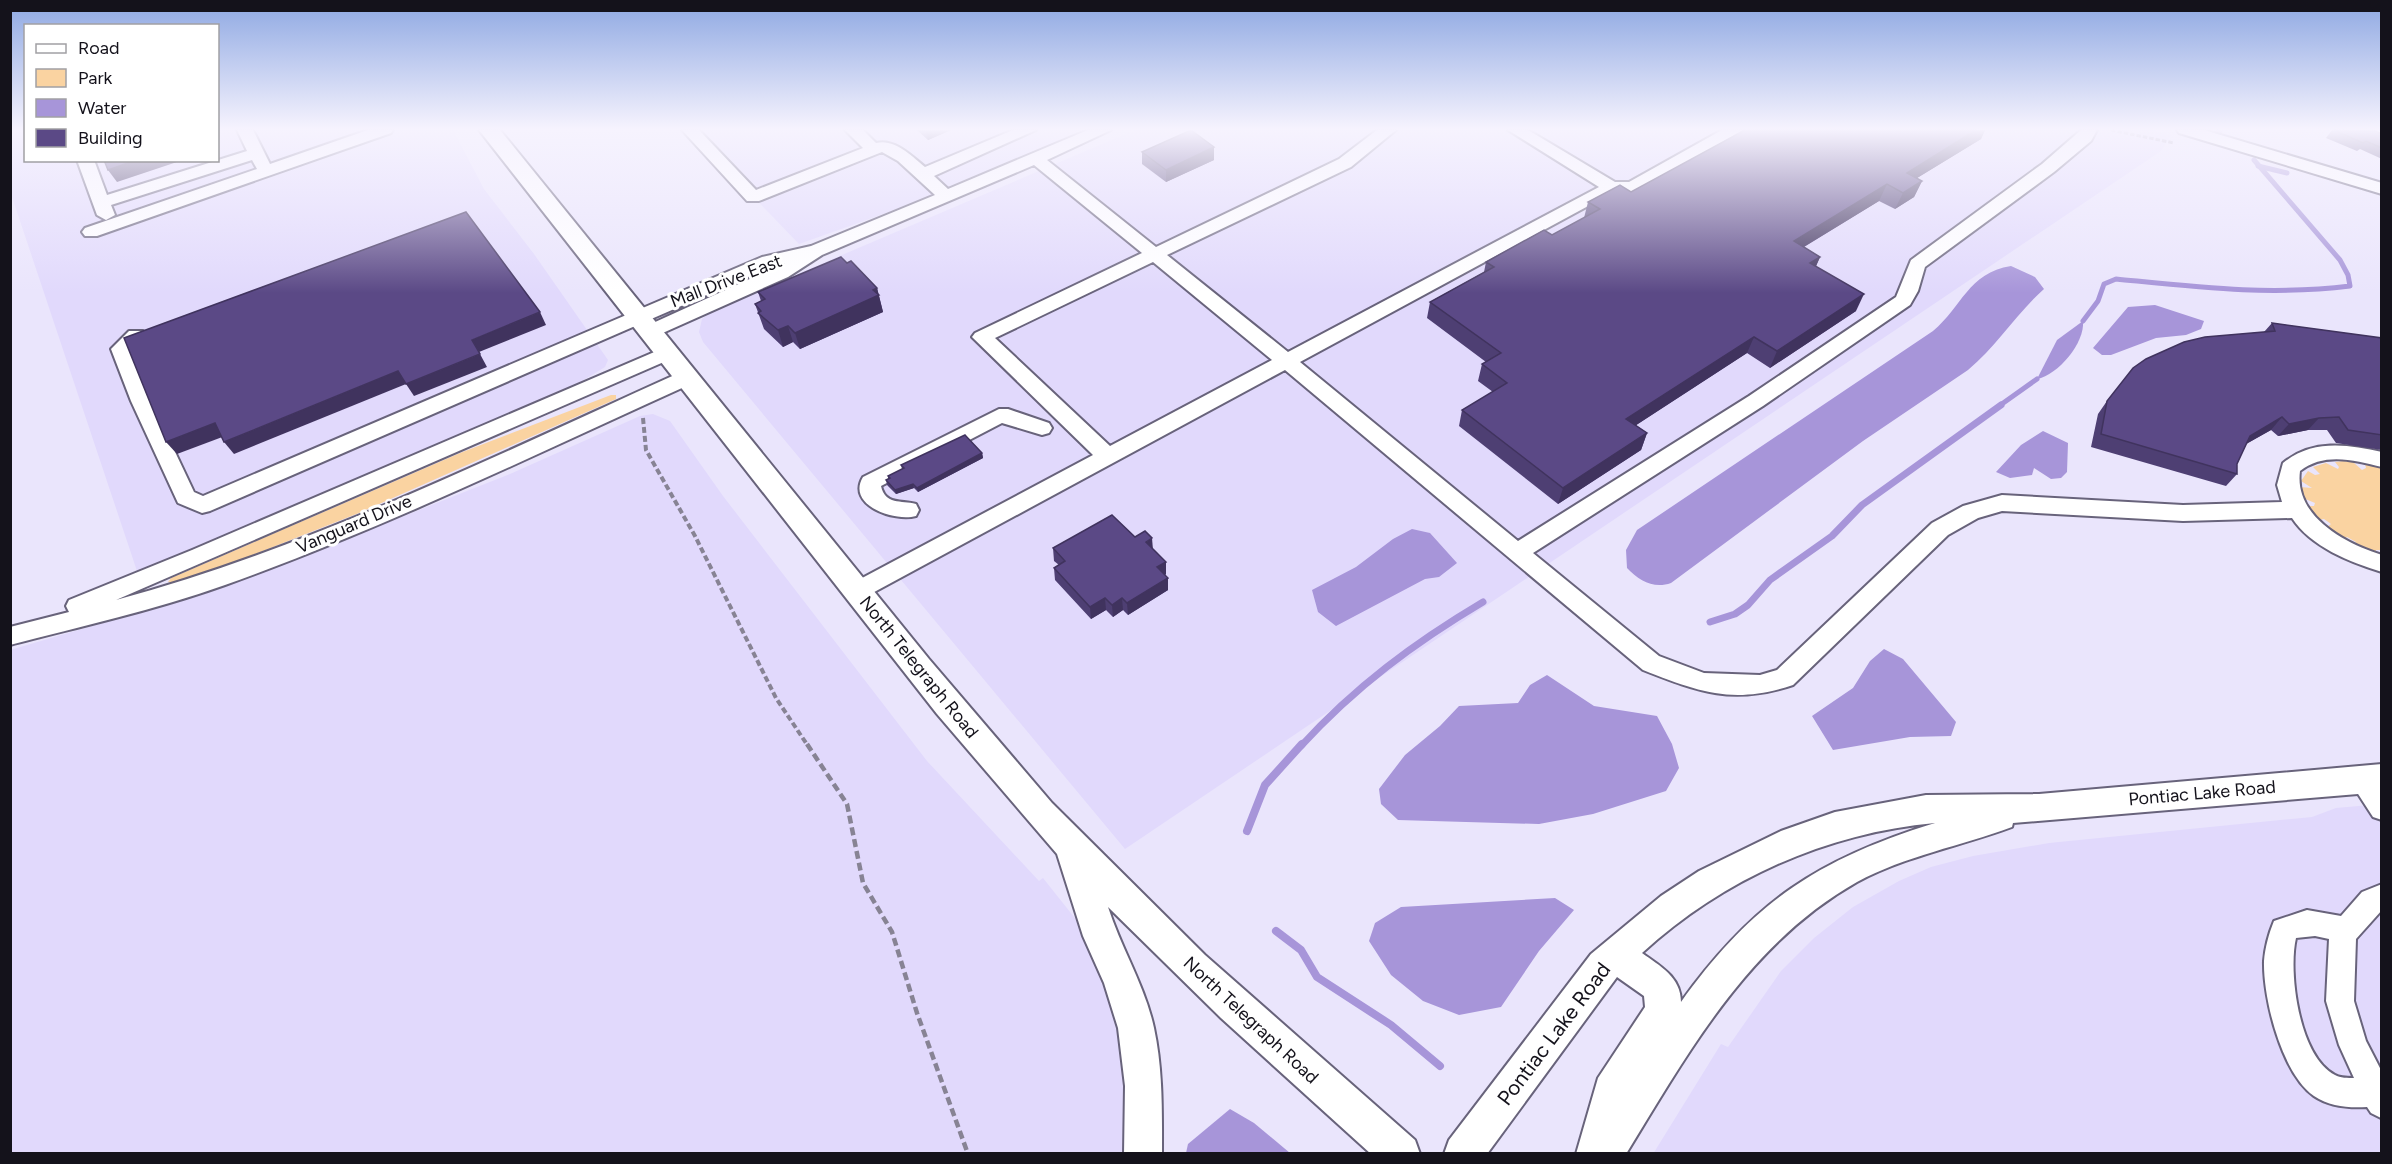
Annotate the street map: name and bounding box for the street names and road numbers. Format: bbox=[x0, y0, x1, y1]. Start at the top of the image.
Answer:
street label: Mall Drive East bbox=[667, 250, 785, 312]
street label: Vanguard Drive bbox=[293, 490, 415, 558]
street label: North Telegraph Road bbox=[855, 591, 983, 743]
street label: Pontiac Lake Road bbox=[2127, 776, 2277, 810]
street label: North Telegraph Road bbox=[1179, 952, 1323, 1088]
street label: Pontiac Lake Road bbox=[1492, 957, 1615, 1110]

